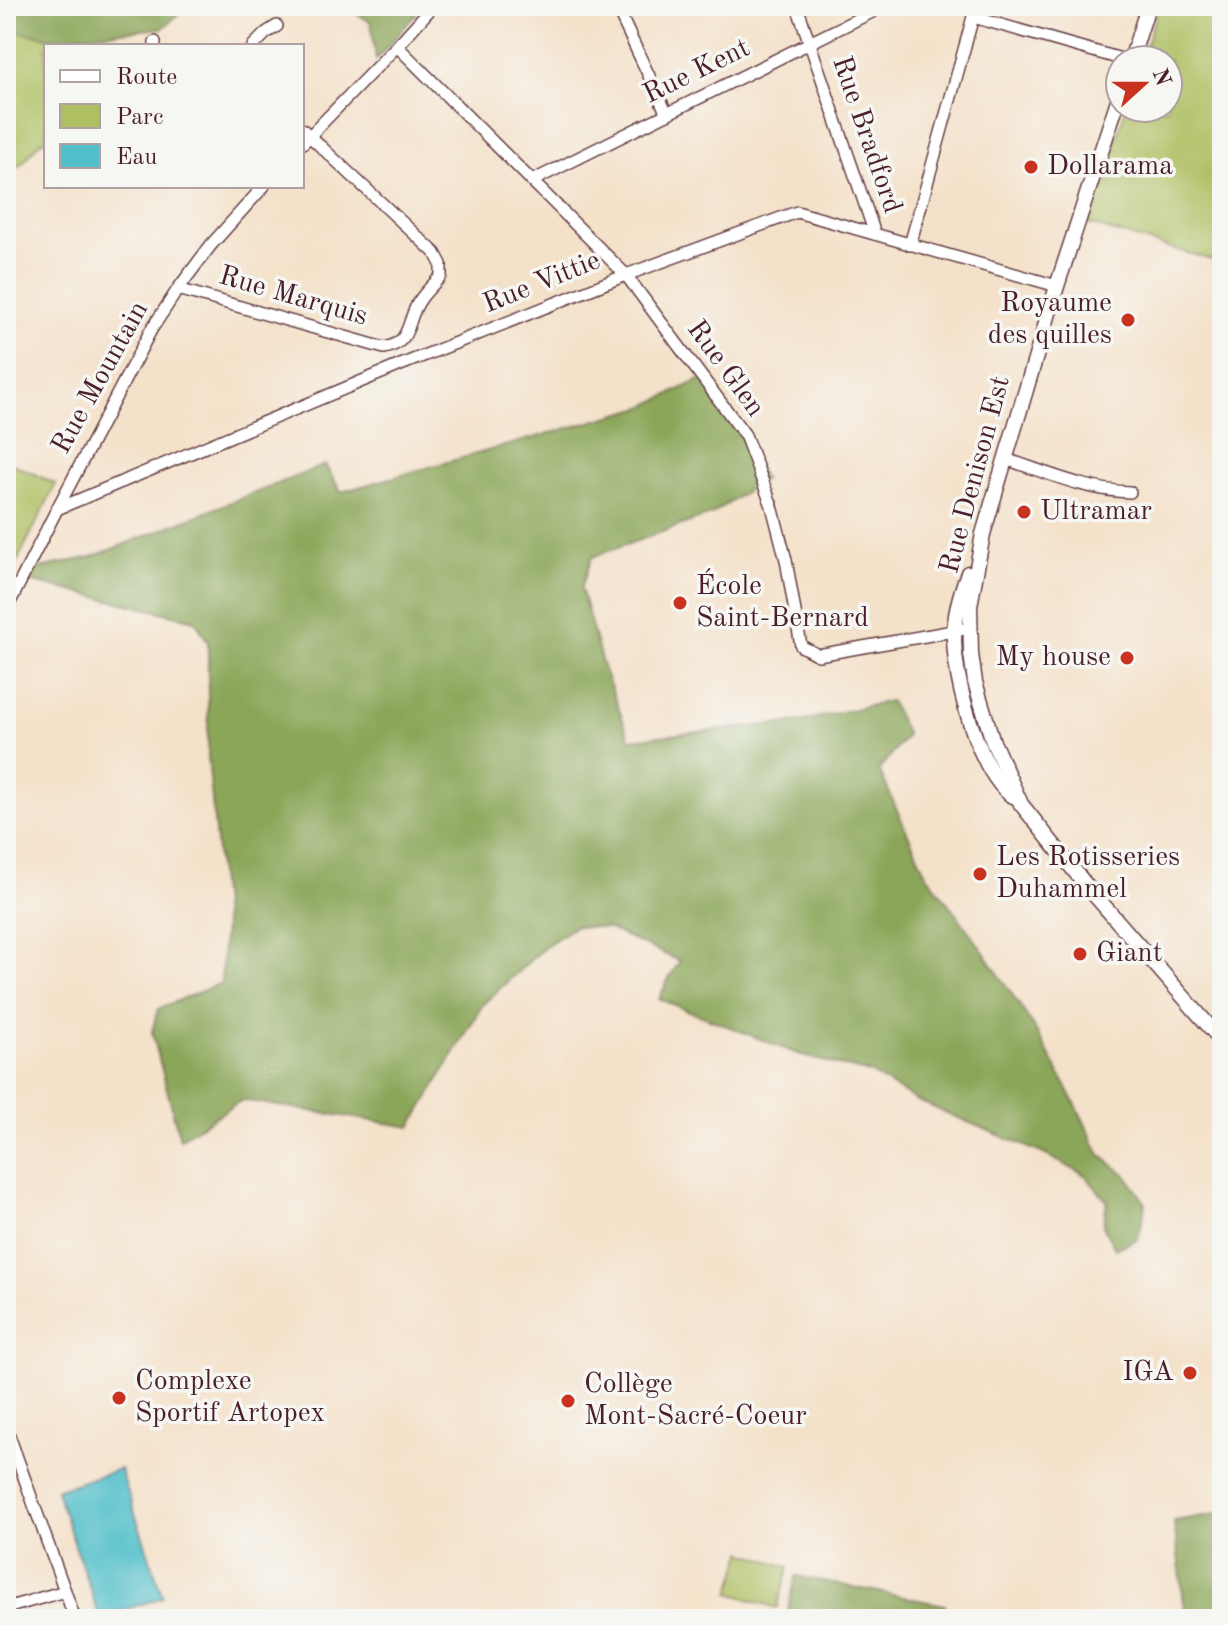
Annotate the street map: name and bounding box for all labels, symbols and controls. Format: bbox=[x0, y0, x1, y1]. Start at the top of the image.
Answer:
street label: Rue Kent bbox=[639, 34, 755, 110]
legend bbox=[44, 44, 304, 188]
north arrow bbox=[1104, 44, 1184, 124]
street label: Rue Bradford bbox=[826, 53, 906, 217]
text: Route bbox=[116, 66, 177, 90]
text: N bbox=[1148, 66, 1174, 90]
text: Parc bbox=[116, 106, 163, 130]
text: Eau bbox=[116, 146, 157, 170]
place label: Dollarama bbox=[1047, 153, 1173, 181]
marker: Dollarama bbox=[1022, 158, 1040, 176]
street label: Rue Vittie bbox=[479, 247, 605, 319]
street label: Rue Marquis bbox=[215, 262, 371, 332]
place label: Royaume des quilles bbox=[988, 290, 1112, 350]
street label: Rue Mountain bbox=[48, 297, 154, 459]
marker: Royaume des quilles bbox=[1119, 311, 1137, 329]
street label: Rue Glen bbox=[681, 316, 769, 422]
street label: Rue Denison Est bbox=[936, 373, 1016, 577]
place label: Ultramar bbox=[1040, 498, 1152, 526]
marker: Ultramar bbox=[1015, 503, 1033, 521]
place label: École Saint-Bernard bbox=[696, 568, 869, 633]
marker: École Saint-Bernard bbox=[671, 594, 689, 612]
place label: My house bbox=[996, 644, 1111, 672]
marker: My house bbox=[1118, 649, 1136, 667]
place label: Les Rotisseries Duhammel bbox=[996, 844, 1180, 904]
marker: Les Rotisseries Duhammel bbox=[971, 865, 989, 883]
place label: Giant bbox=[1096, 940, 1162, 968]
marker: Giant bbox=[1071, 945, 1089, 963]
place label: IGA bbox=[1122, 1359, 1174, 1387]
marker: IGA bbox=[1181, 1364, 1199, 1382]
place label: Complexe Sportif Artopex bbox=[135, 1368, 325, 1428]
place label: Collège Mont-Sacré-Coeur bbox=[584, 1371, 807, 1431]
marker: Complexe Sportif Artopex bbox=[110, 1389, 128, 1407]
marker: Collège Mont-Sacré-Coeur bbox=[559, 1392, 577, 1410]

